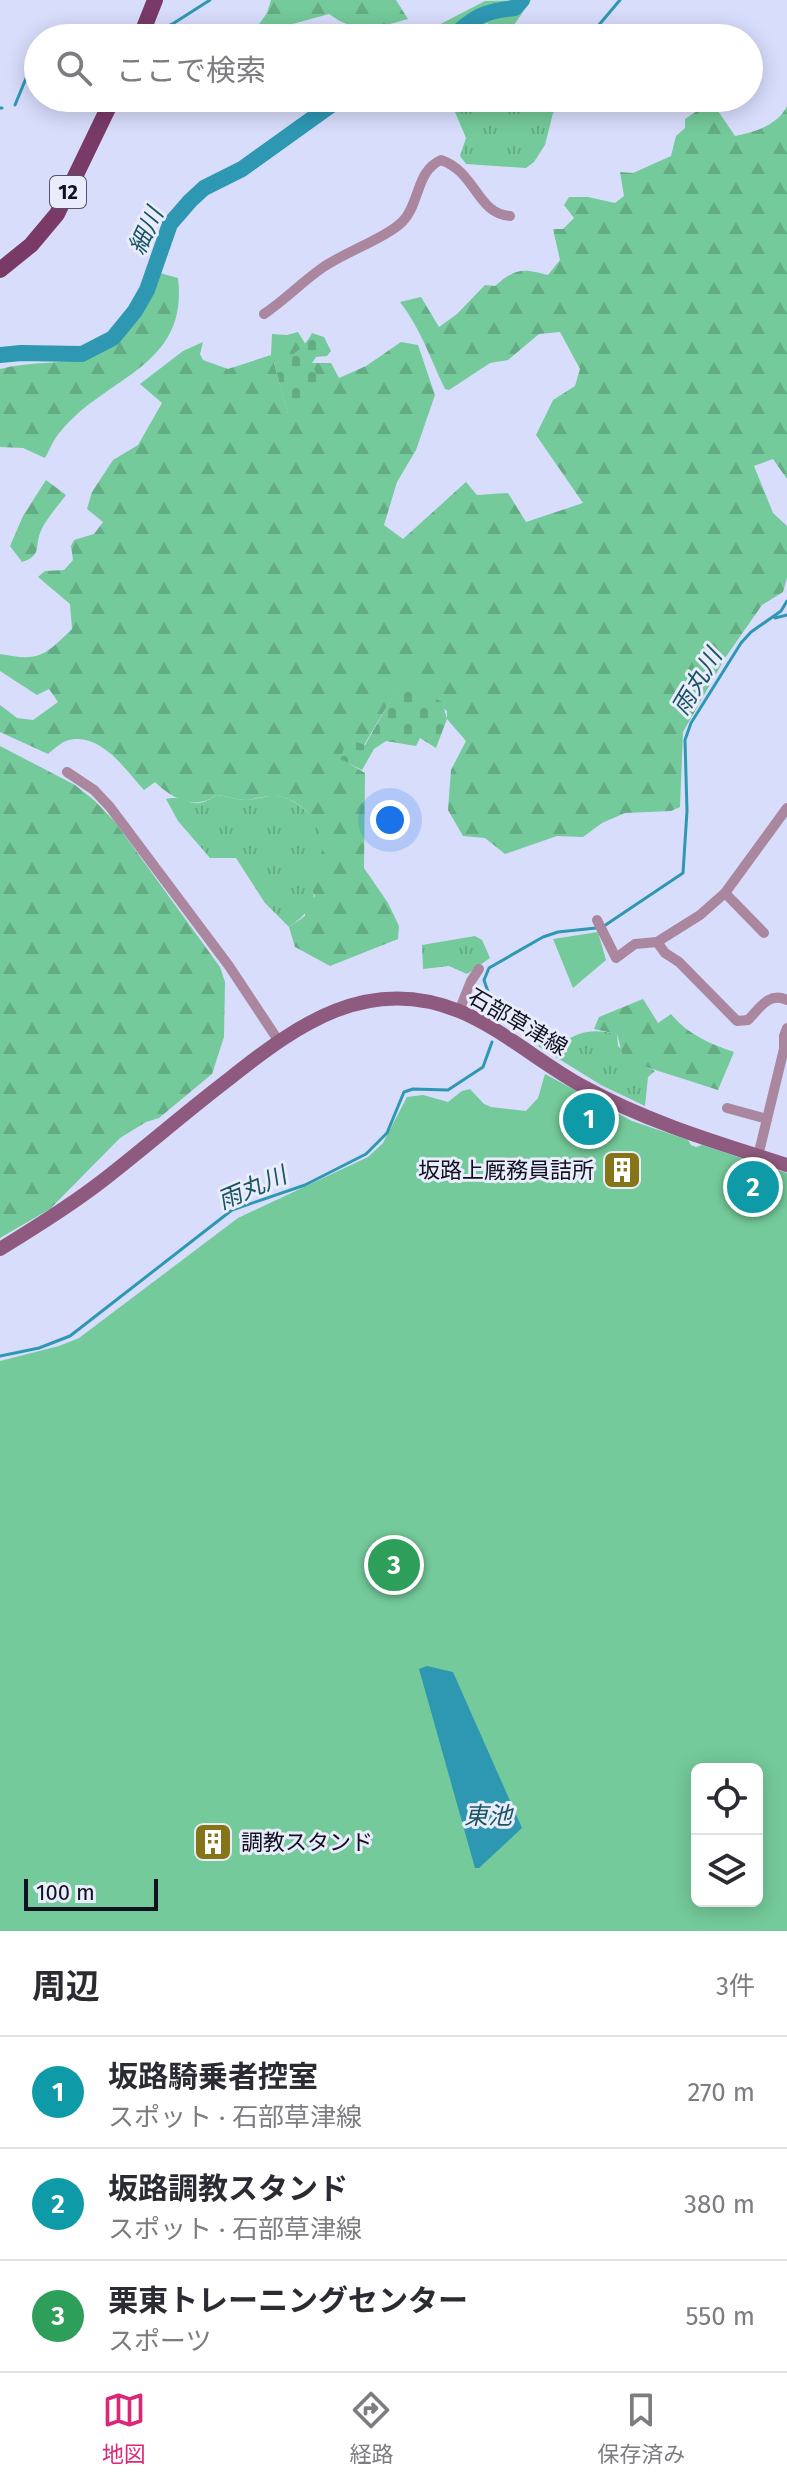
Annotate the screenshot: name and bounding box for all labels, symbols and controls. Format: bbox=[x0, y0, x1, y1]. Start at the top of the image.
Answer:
search box bbox=[24, 24, 763, 112]
icon: search bbox=[52, 46, 96, 90]
text: ここで検索 bbox=[116, 53, 266, 89]
road number: 12 bbox=[50, 176, 86, 208]
water label: 細川 bbox=[123, 201, 170, 259]
water label: 雨丸川 bbox=[666, 641, 729, 720]
your location bbox=[370, 800, 410, 840]
street label: 石部草津線 bbox=[464, 983, 572, 1061]
pin: 1 bbox=[563, 1089, 615, 1149]
building icon: 坂路上厩務員詰所 bbox=[601, 1149, 643, 1191]
place label: 坂路上厩務員詰所 bbox=[418, 1157, 594, 1184]
pin: 2 bbox=[727, 1157, 779, 1217]
water label: 雨丸川 bbox=[213, 1160, 293, 1215]
pin: 3 bbox=[368, 1535, 420, 1595]
map controls bbox=[691, 1763, 763, 1907]
button: locate bbox=[691, 1763, 763, 1835]
water label: 東池 bbox=[464, 1802, 514, 1830]
building icon: 調教スタンド bbox=[192, 1821, 234, 1863]
place label: 調教スタンド bbox=[241, 1829, 373, 1856]
button: layers bbox=[691, 1835, 763, 1907]
scale bar bbox=[24, 1875, 158, 1911]
text: 100 m bbox=[36, 1879, 95, 1906]
text: 周辺 bbox=[32, 1966, 100, 2007]
text: 3件 bbox=[716, 1971, 755, 2002]
text: 坂路騎乗者控室 bbox=[108, 2059, 318, 2095]
text: 1 bbox=[52, 2077, 64, 2108]
text: 270 m bbox=[687, 2077, 755, 2108]
text: スポット · 石部草津線 bbox=[108, 2102, 362, 2133]
text: 坂路調教スタンド bbox=[108, 2171, 348, 2207]
text: 2 bbox=[51, 2189, 65, 2220]
text: 380 m bbox=[684, 2189, 755, 2220]
text: スポット · 石部草津線 bbox=[108, 2214, 362, 2245]
text: 栗東トレーニングセンター bbox=[108, 2283, 468, 2319]
text: 3 bbox=[51, 2301, 65, 2332]
text: 550 m bbox=[685, 2301, 755, 2332]
text: スポーツ bbox=[108, 2326, 211, 2357]
tab: 地図 bbox=[102, 2388, 146, 2468]
tab: 経路 bbox=[349, 2388, 393, 2468]
tab: 保存済み bbox=[597, 2388, 685, 2468]

